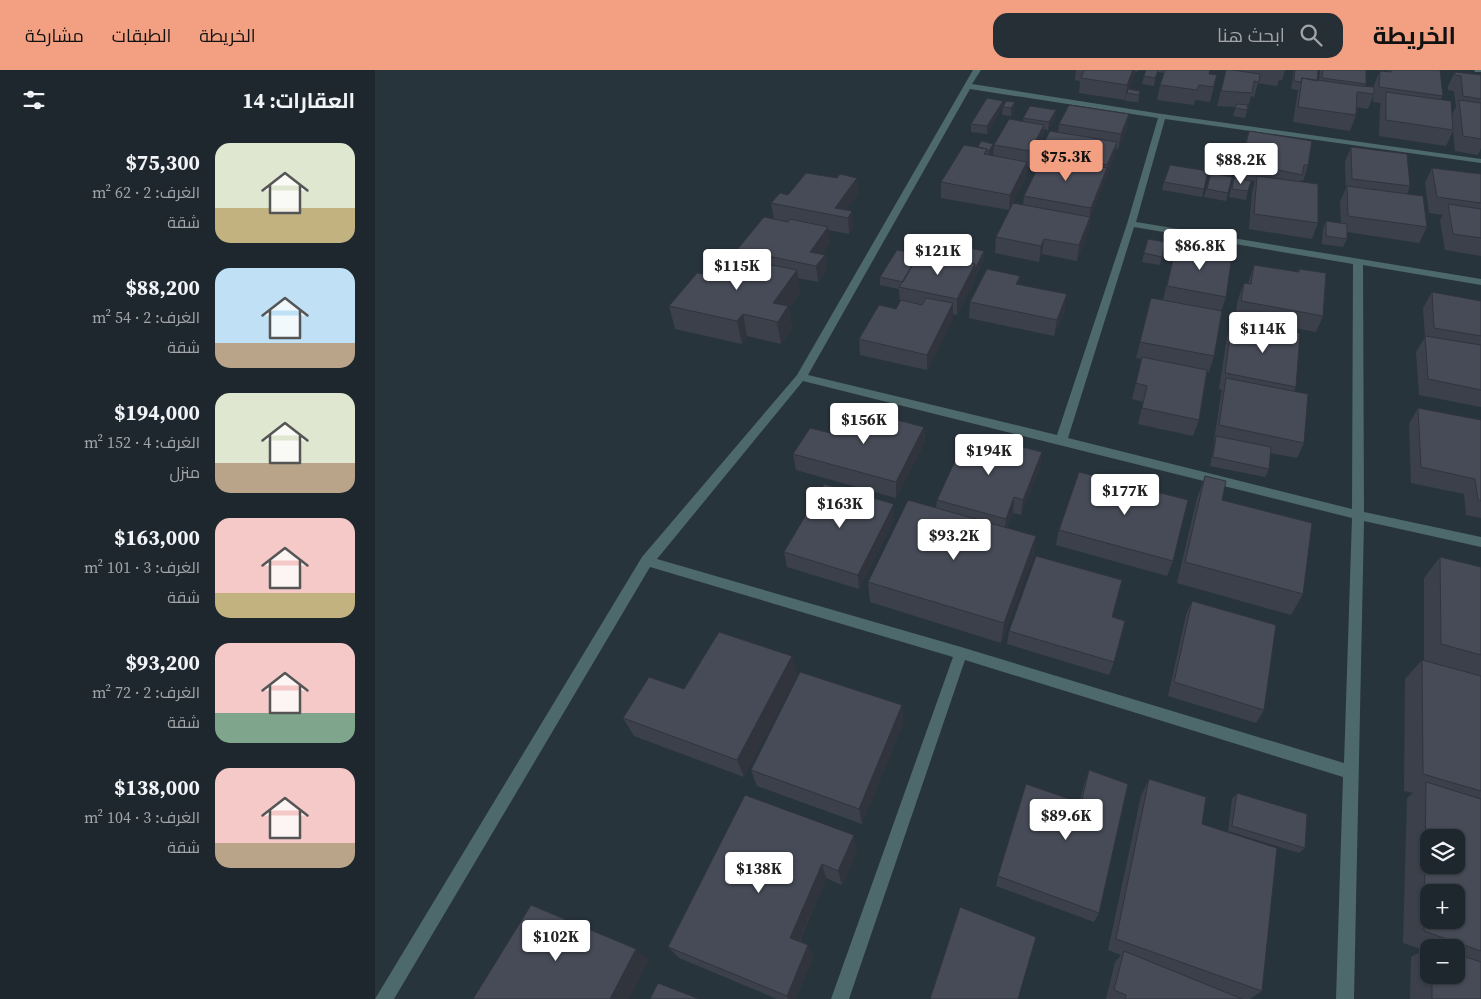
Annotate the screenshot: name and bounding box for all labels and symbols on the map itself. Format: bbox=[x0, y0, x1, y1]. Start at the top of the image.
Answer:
pin: $75.3K bbox=[1025, 140, 1107, 182]
pin: $88.2K bbox=[1200, 142, 1282, 185]
pin: $86.8K bbox=[1159, 228, 1241, 271]
pin: $121K bbox=[903, 234, 973, 276]
pin: $115K bbox=[702, 248, 772, 291]
pin: $114K bbox=[1228, 312, 1298, 354]
pin: $156K bbox=[829, 402, 899, 445]
pin: $194K bbox=[954, 434, 1024, 476]
pin: $177K bbox=[1090, 474, 1160, 516]
pin: $163K bbox=[805, 486, 875, 529]
pin: $93.2K bbox=[913, 518, 995, 561]
pin: $89.6K bbox=[1025, 798, 1107, 841]
pin: $138K bbox=[724, 852, 794, 894]
pin: $102K bbox=[521, 920, 591, 962]

